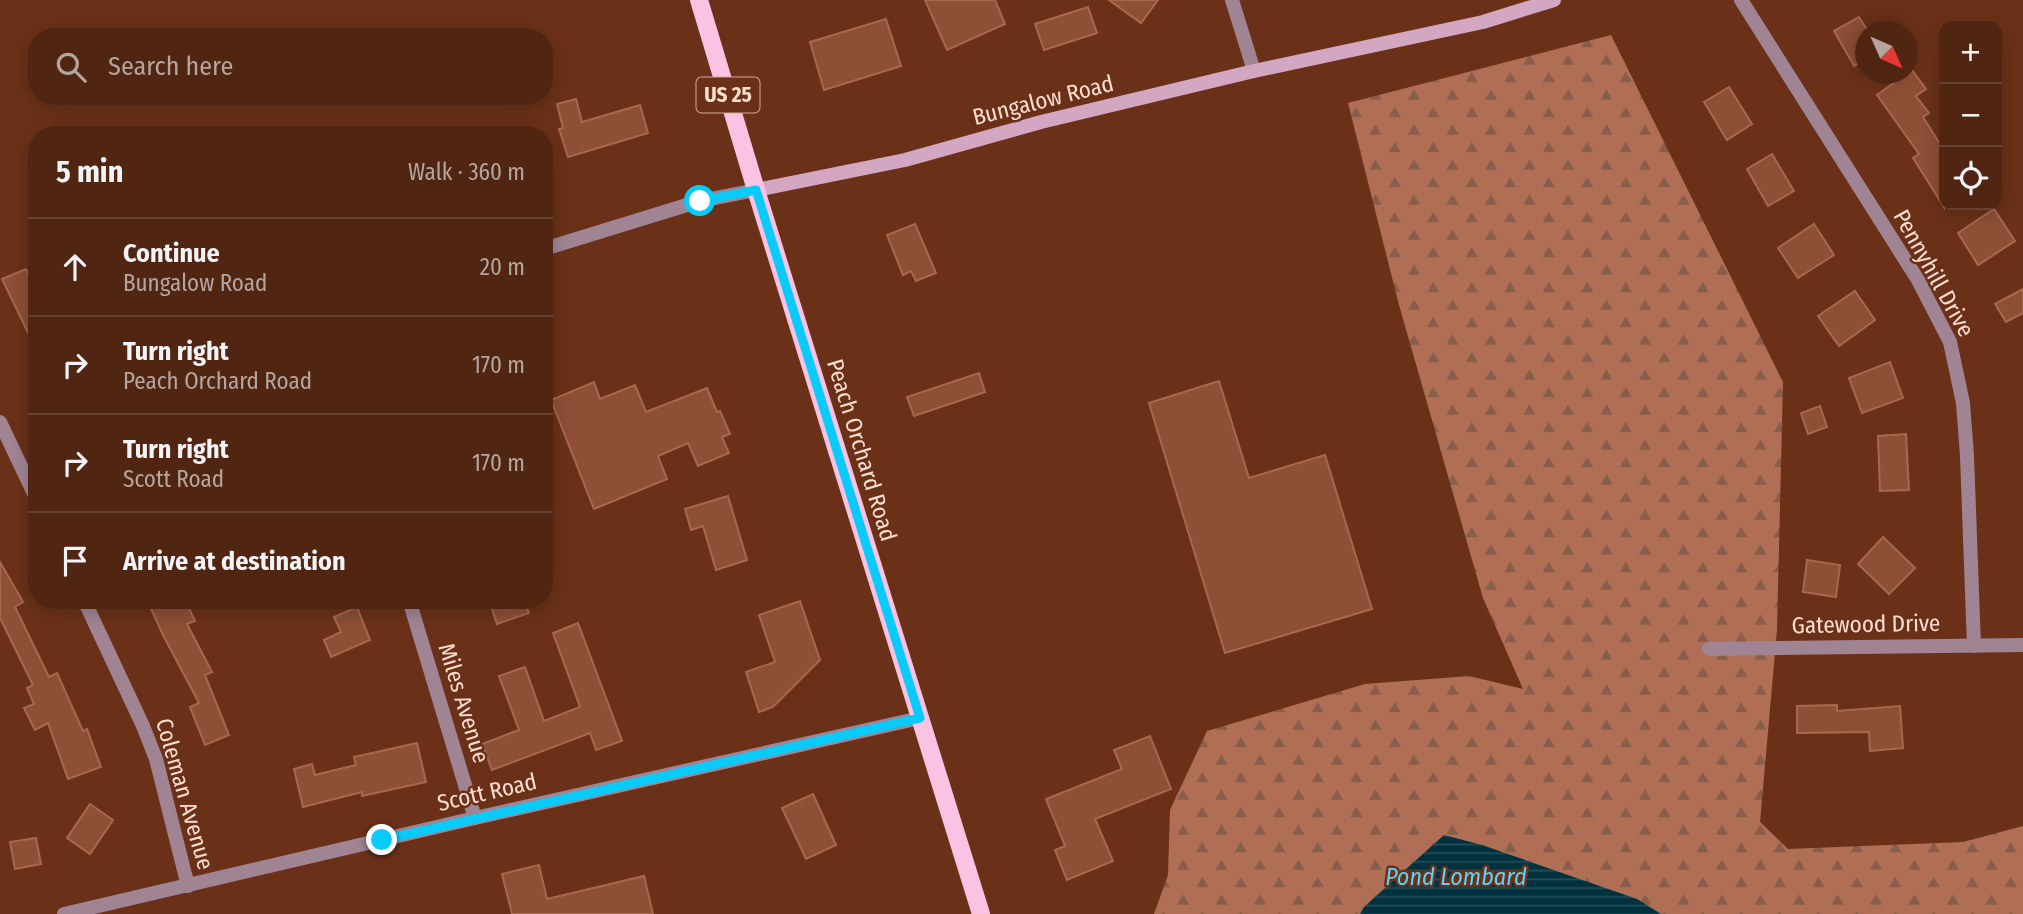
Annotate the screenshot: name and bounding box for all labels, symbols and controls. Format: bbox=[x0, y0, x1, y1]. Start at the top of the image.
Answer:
north arrow bbox=[1855, 21, 1918, 84]
map controls bbox=[1939, 21, 2002, 210]
button: + bbox=[1939, 21, 2002, 84]
search box bbox=[28, 28, 553, 105]
icon: search bbox=[52, 48, 90, 86]
text: Search here bbox=[108, 51, 233, 82]
street label: Bungalow Road bbox=[970, 69, 1116, 131]
road number: US 25 bbox=[696, 78, 760, 112]
button: − bbox=[1939, 84, 2002, 147]
button: locate bbox=[1939, 147, 2002, 210]
text: 5 min bbox=[56, 154, 123, 190]
text: Walk · 360 m bbox=[408, 158, 525, 186]
route start bbox=[684, 185, 715, 216]
street label: Pennyhill Drive bbox=[1888, 204, 1980, 342]
text: Continue bbox=[123, 238, 220, 269]
icon: ahead bbox=[56, 248, 94, 286]
text: 20 m bbox=[480, 253, 525, 281]
text: Bungalow Road bbox=[123, 269, 267, 297]
text: Turn right bbox=[123, 336, 229, 367]
icon: right bbox=[56, 346, 94, 384]
text: 170 m bbox=[472, 351, 525, 379]
street label: Peach Orchard Road bbox=[821, 356, 903, 544]
text: Peach Orchard Road bbox=[123, 367, 312, 395]
text: Turn right bbox=[123, 434, 229, 465]
icon: right bbox=[56, 444, 94, 482]
text: 170 m bbox=[472, 449, 525, 477]
text: Scott Road bbox=[123, 465, 224, 493]
icon: arrive bbox=[56, 542, 94, 580]
text: Arrive at destination bbox=[123, 546, 346, 577]
street label: Gatewood Drive bbox=[1791, 609, 1941, 639]
street label: Miles Avenue bbox=[433, 640, 495, 766]
street label: Coleman Avenue bbox=[150, 715, 220, 873]
street label: Scott Road bbox=[435, 767, 539, 817]
route end bbox=[366, 824, 397, 855]
water label: Pond Lombard bbox=[1385, 863, 1527, 891]

